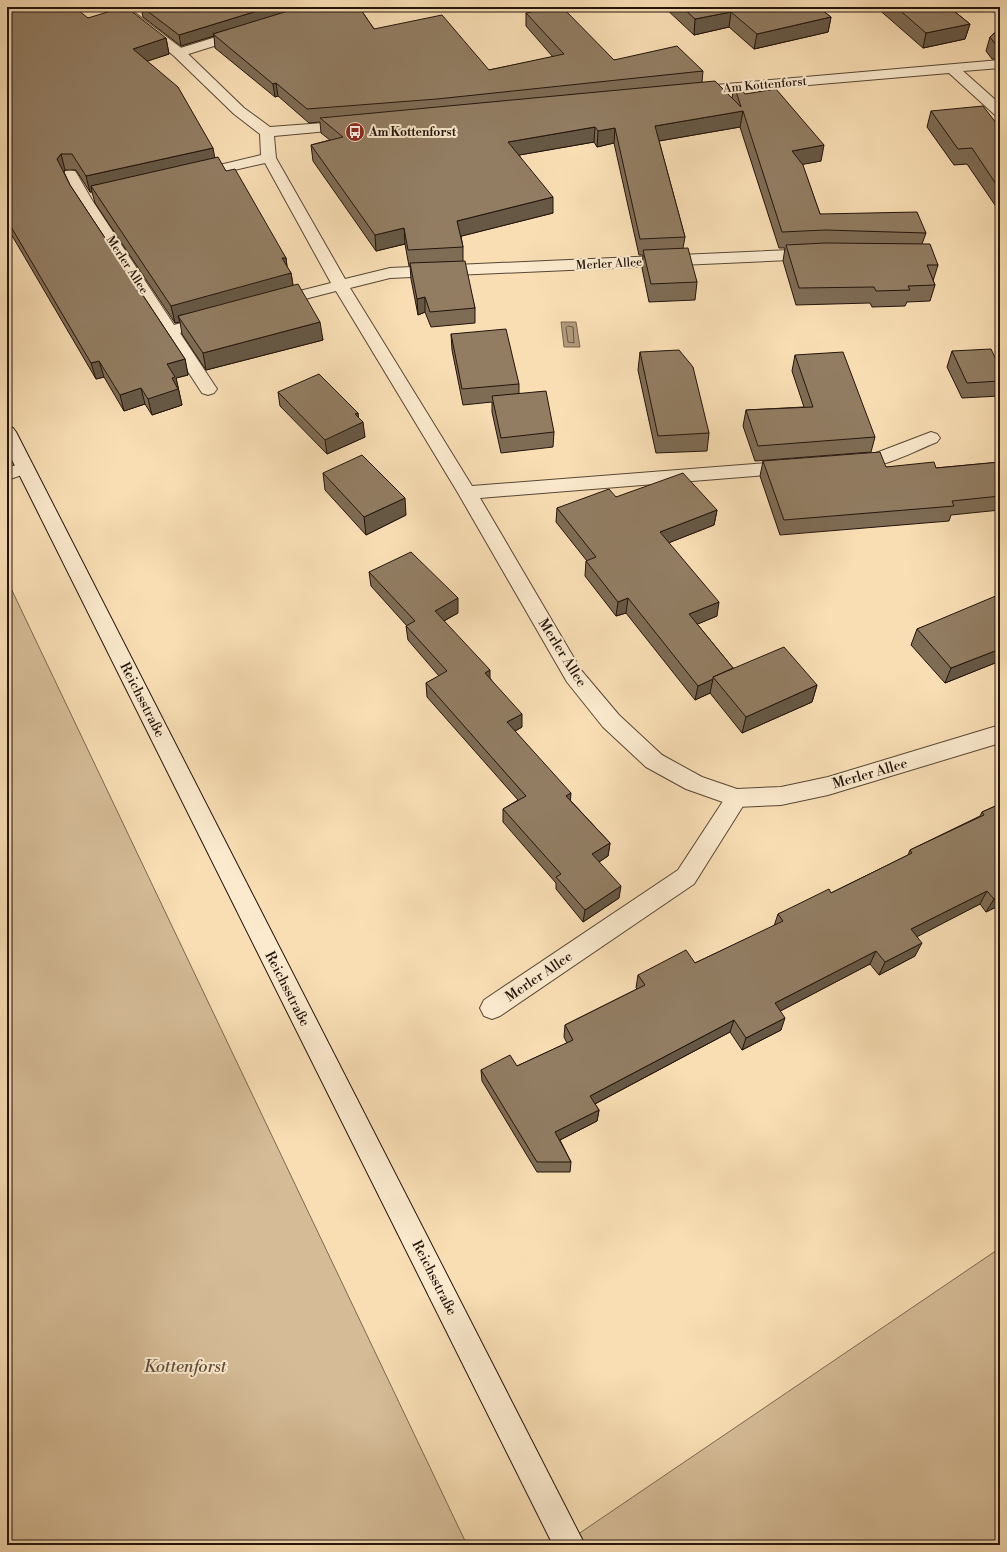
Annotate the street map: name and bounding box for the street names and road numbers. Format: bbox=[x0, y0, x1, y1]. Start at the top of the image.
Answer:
street label: Am Kottenforst bbox=[722, 74, 808, 96]
street label: Merler Allee bbox=[103, 233, 151, 297]
street label: Merler Allee bbox=[575, 255, 643, 273]
street label: Merler Allee bbox=[534, 615, 590, 691]
street label: Reichsstraße bbox=[115, 659, 169, 741]
street label: Merler Allee bbox=[830, 755, 910, 793]
street label: Reichsstraße bbox=[260, 948, 314, 1030]
street label: Merler Allee bbox=[502, 948, 576, 1006]
street label: Reichsstraße bbox=[407, 1237, 461, 1319]

